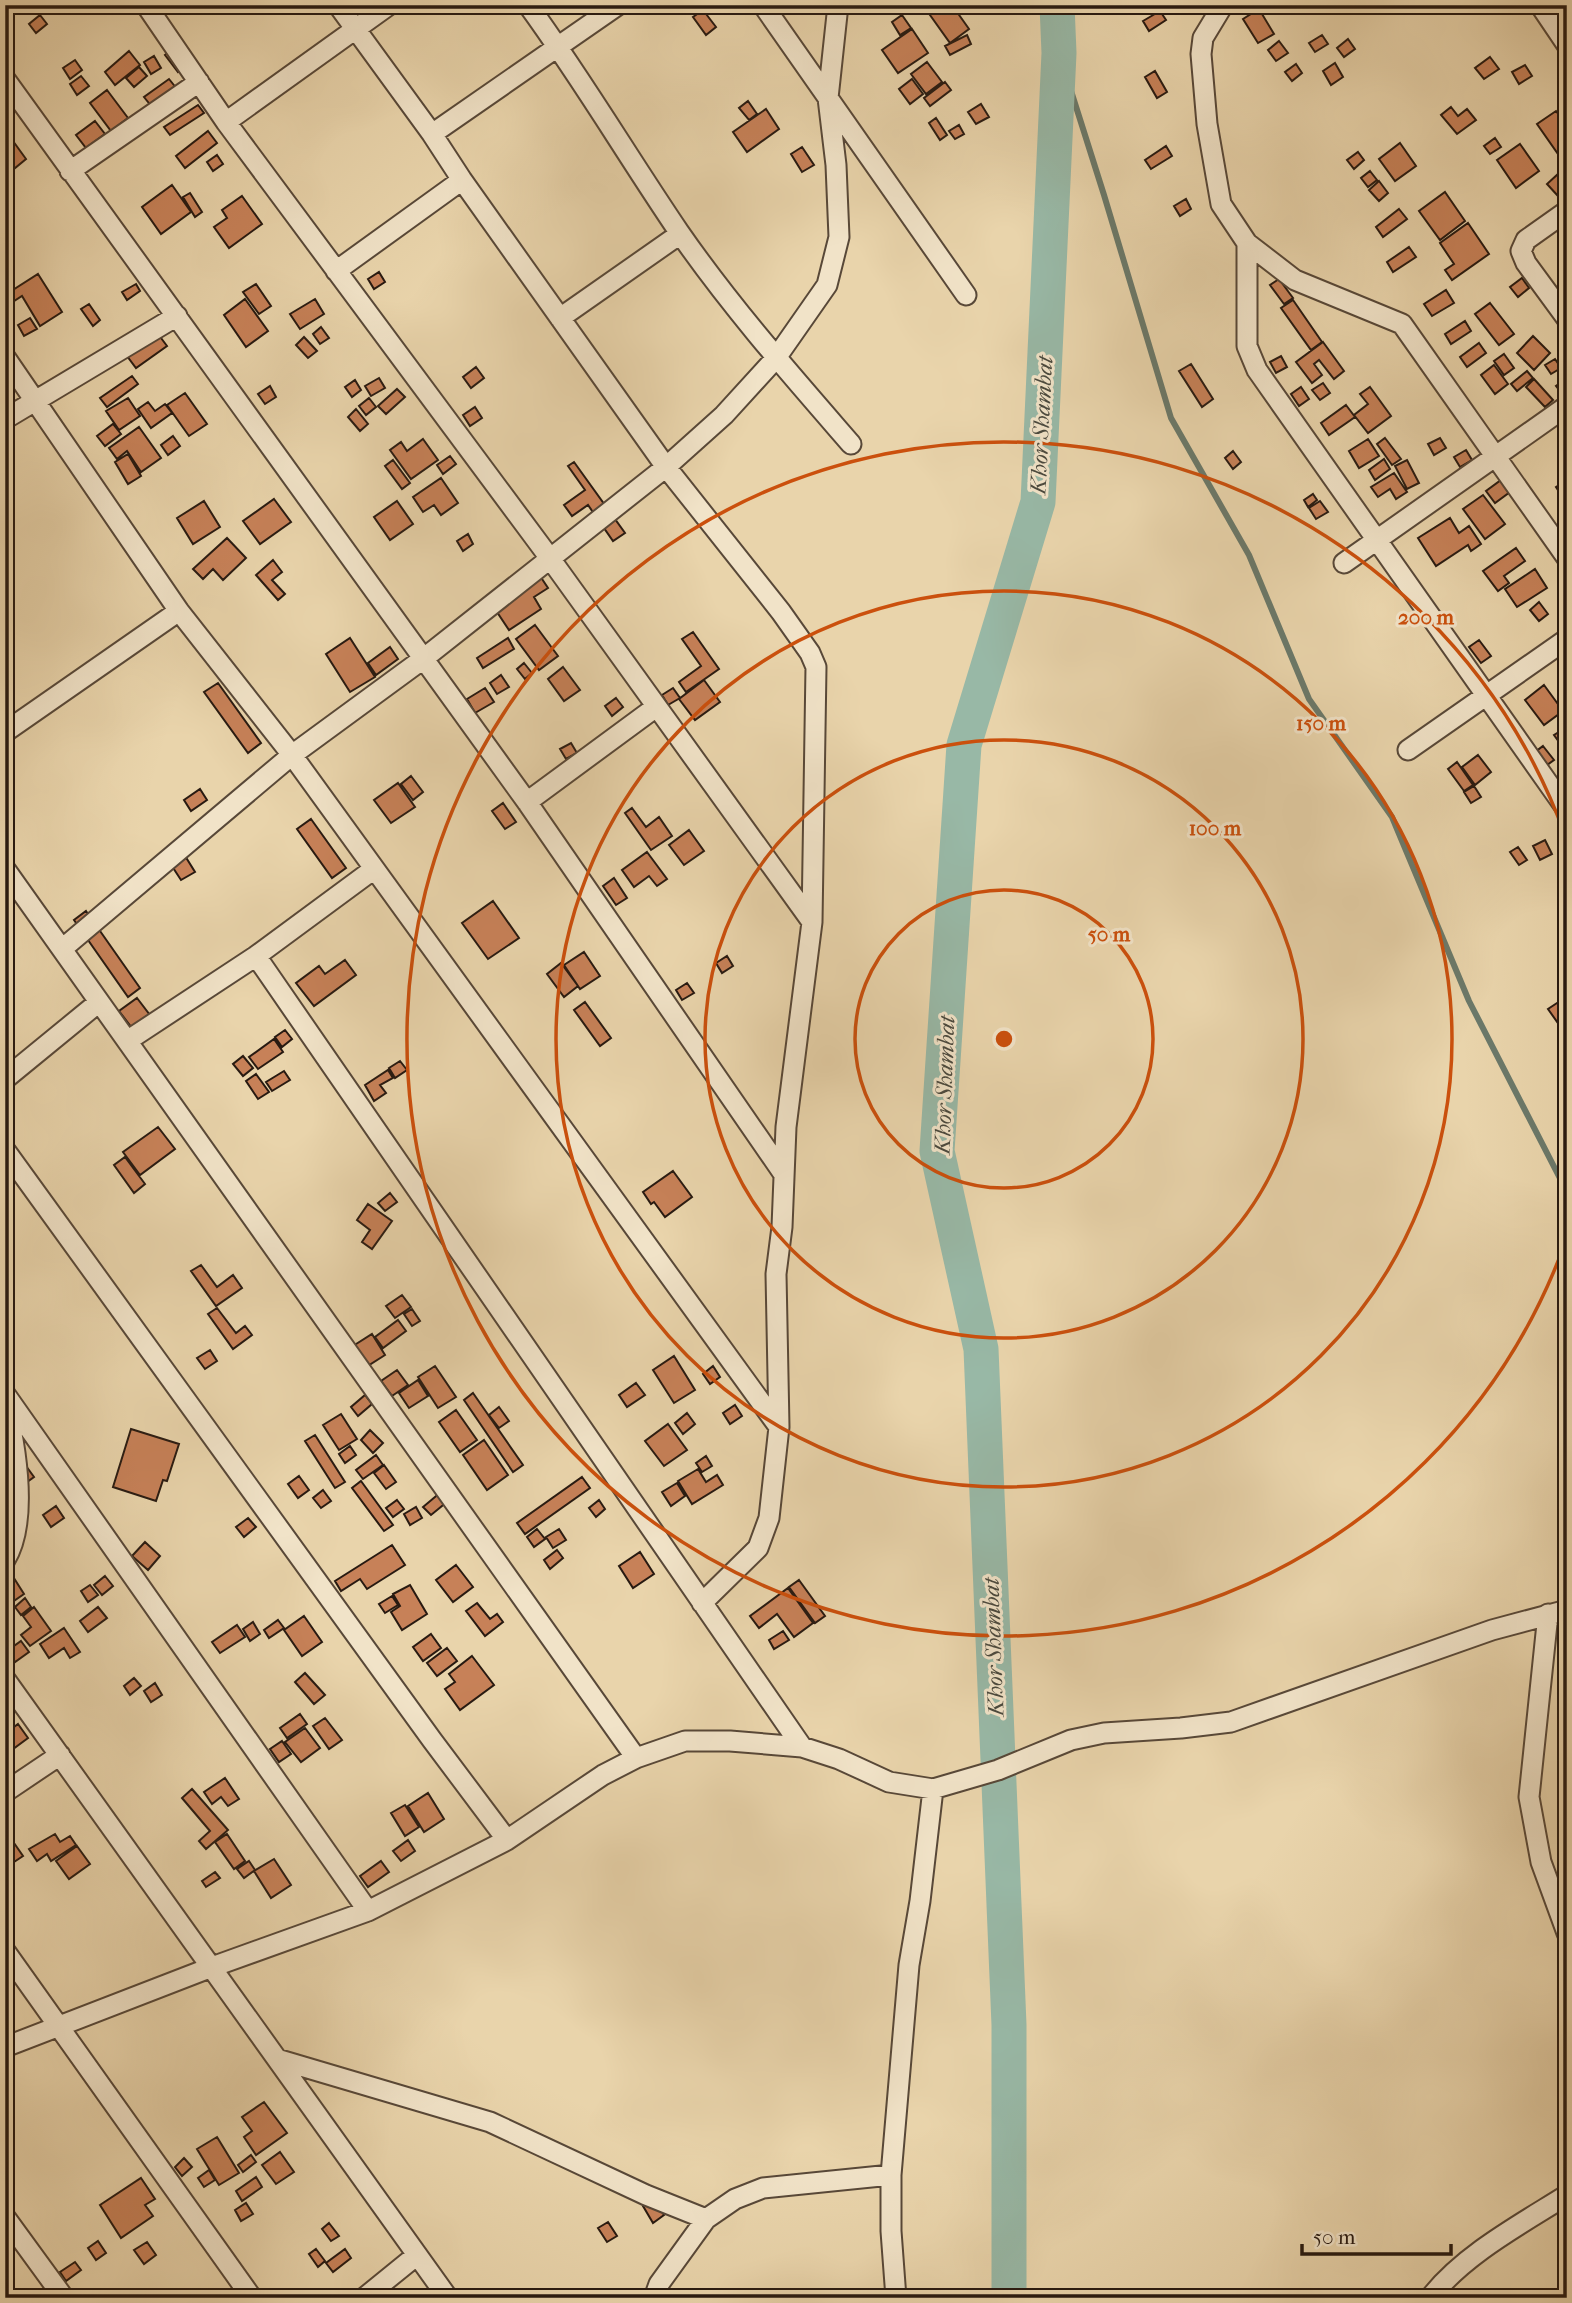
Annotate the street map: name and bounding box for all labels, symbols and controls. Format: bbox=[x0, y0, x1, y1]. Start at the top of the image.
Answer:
water label: Khor Shambat bbox=[1024, 353, 1059, 497]
text: 200 m bbox=[1398, 605, 1455, 629]
text: 150 m bbox=[1296, 711, 1347, 735]
text: 100 m bbox=[1189, 816, 1242, 840]
text: 50 m bbox=[1088, 922, 1131, 946]
water label: Khor Shambat bbox=[929, 1013, 960, 1157]
centre of rings bbox=[992, 1027, 1016, 1051]
water label: Khor Shambat bbox=[978, 1575, 1009, 1719]
scale bar bbox=[1302, 2212, 1451, 2256]
text: 50 m bbox=[1313, 2225, 1356, 2249]

